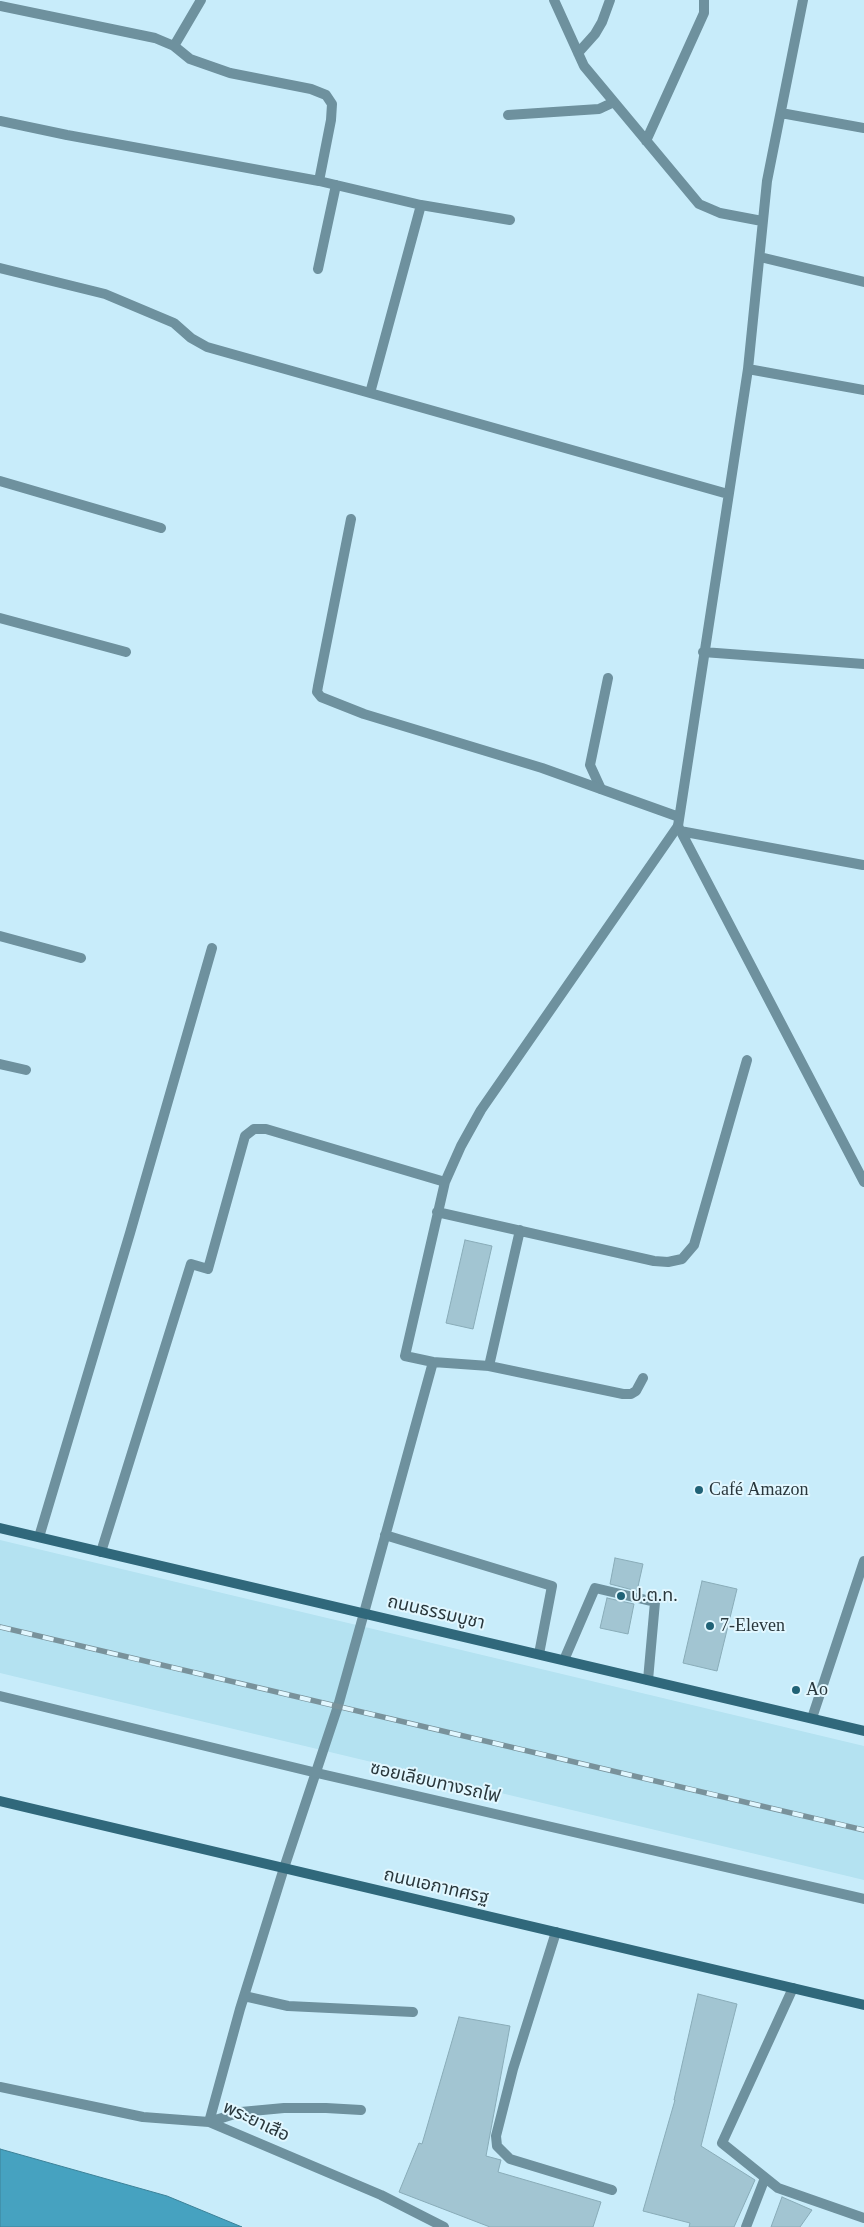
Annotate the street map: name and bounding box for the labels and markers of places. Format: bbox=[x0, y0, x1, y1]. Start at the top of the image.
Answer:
place label: Café Amazon bbox=[709, 1479, 808, 1501]
marker: Café Amazon bbox=[693, 1484, 705, 1496]
place label: ป.ต.ท. bbox=[631, 1585, 678, 1607]
marker: ป.ต.ท. bbox=[615, 1590, 627, 1602]
place label: 7-Eleven bbox=[720, 1615, 785, 1637]
marker: 7-Eleven bbox=[704, 1620, 716, 1632]
place label: Ao bbox=[806, 1679, 828, 1701]
marker: Ao bbox=[790, 1684, 802, 1696]

